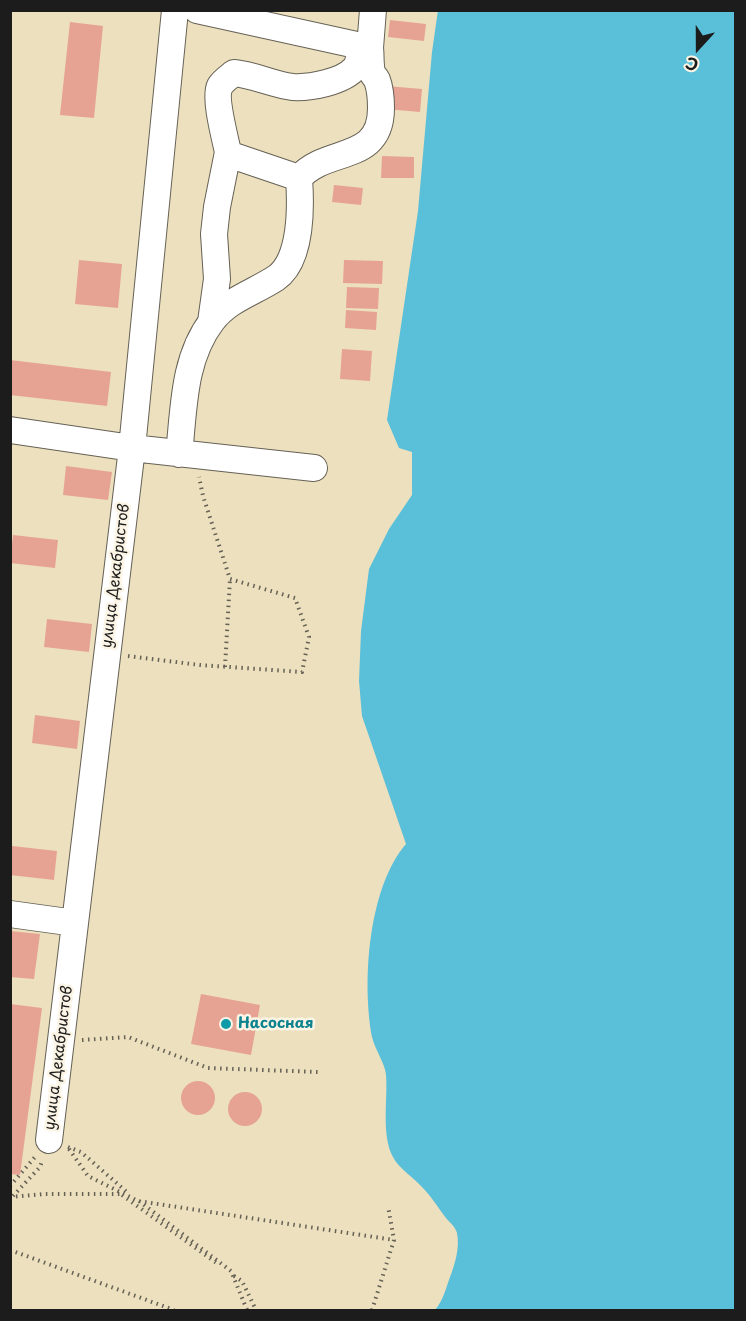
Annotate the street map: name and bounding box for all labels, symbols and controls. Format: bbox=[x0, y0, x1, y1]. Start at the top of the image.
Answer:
north arrow bbox=[668, 18, 728, 78]
text: С bbox=[682, 51, 701, 78]
street label: улица Декабристов bbox=[98, 503, 134, 649]
street label: улица Декабристов bbox=[41, 985, 77, 1131]
place label: Насосная bbox=[238, 1015, 313, 1033]
marker: Насосная bbox=[219, 1017, 233, 1031]

